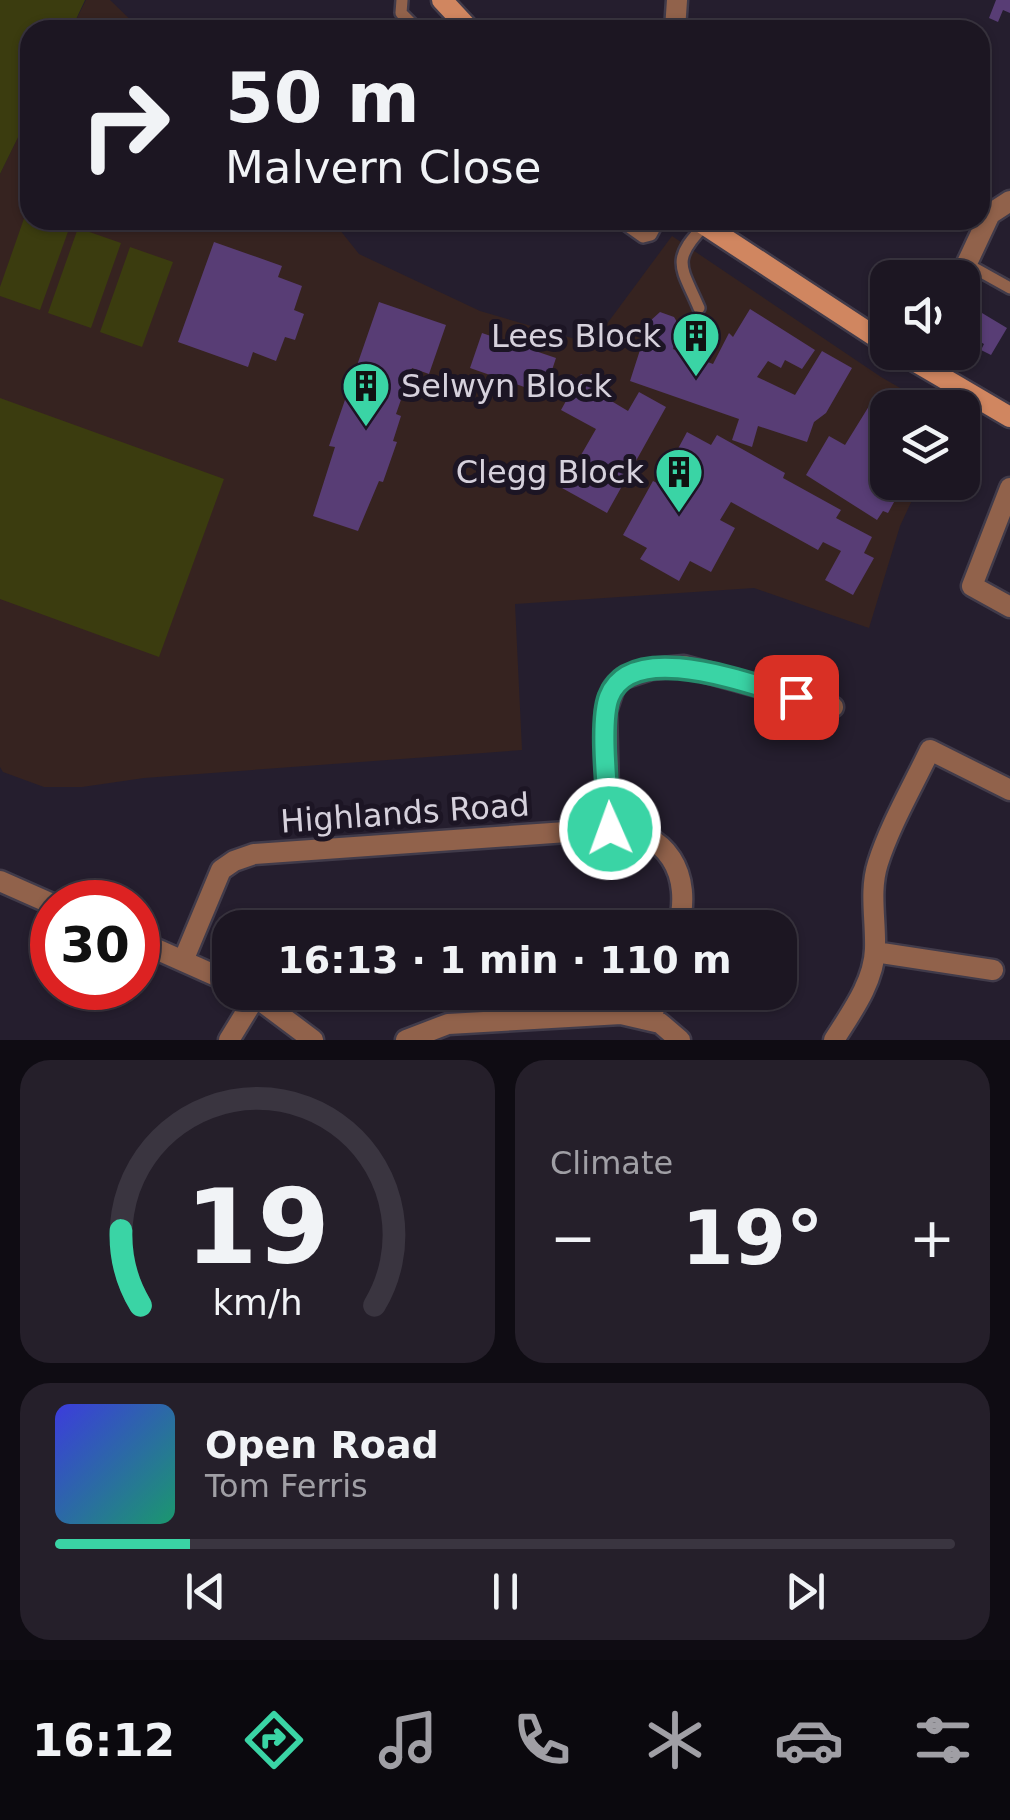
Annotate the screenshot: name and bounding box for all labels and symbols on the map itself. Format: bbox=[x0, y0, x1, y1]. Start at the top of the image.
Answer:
building icon: Lees Block bbox=[670, 310, 722, 378]
place label: Lees Block bbox=[491, 317, 661, 355]
building icon: Selwyn Block bbox=[340, 360, 392, 428]
place label: Selwyn Block bbox=[401, 367, 612, 405]
building icon: Clegg Block bbox=[653, 446, 705, 514]
place label: Clegg Block bbox=[456, 453, 644, 491]
pin bbox=[754, 655, 839, 740]
position arrow bbox=[558, 777, 662, 881]
street label: Highlands Road bbox=[279, 785, 531, 841]
speed limit sign: 30 bbox=[30, 880, 160, 1010]

